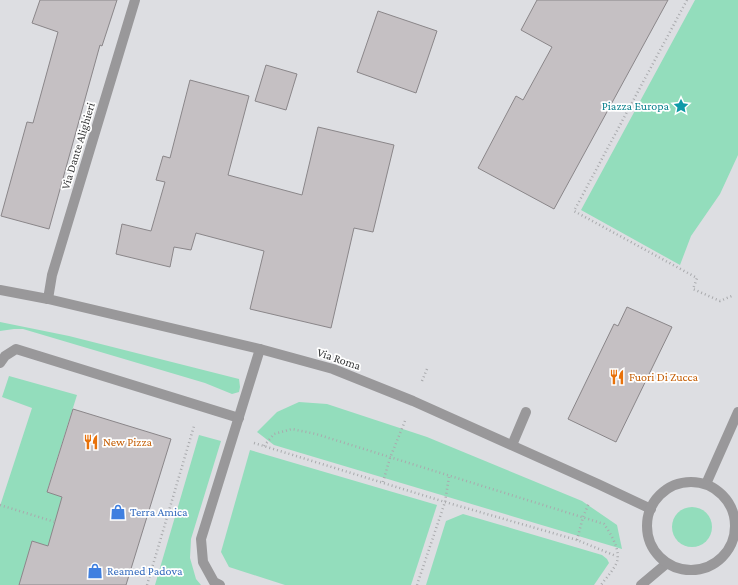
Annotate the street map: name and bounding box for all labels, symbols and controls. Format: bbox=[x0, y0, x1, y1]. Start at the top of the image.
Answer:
place icon: Piazza Europa bbox=[672, 97, 690, 115]
place label: Piazza Europa bbox=[602, 99, 669, 113]
street label: Via Dante Alighieri bbox=[58, 101, 98, 191]
street label: Via Roma bbox=[315, 345, 363, 373]
restaurant icon: Fuori Di Zucca bbox=[608, 368, 626, 386]
place label: Fuori Di Zucca bbox=[629, 370, 698, 384]
restaurant icon: New Pizza bbox=[82, 433, 100, 451]
place label: New Pizza bbox=[103, 435, 152, 449]
shop icon: Terra Amica bbox=[109, 503, 127, 521]
place label: Terra Amica bbox=[130, 505, 188, 519]
shop icon: Reamed Padova bbox=[86, 562, 104, 580]
place label: Reamed Padova bbox=[107, 564, 183, 578]

